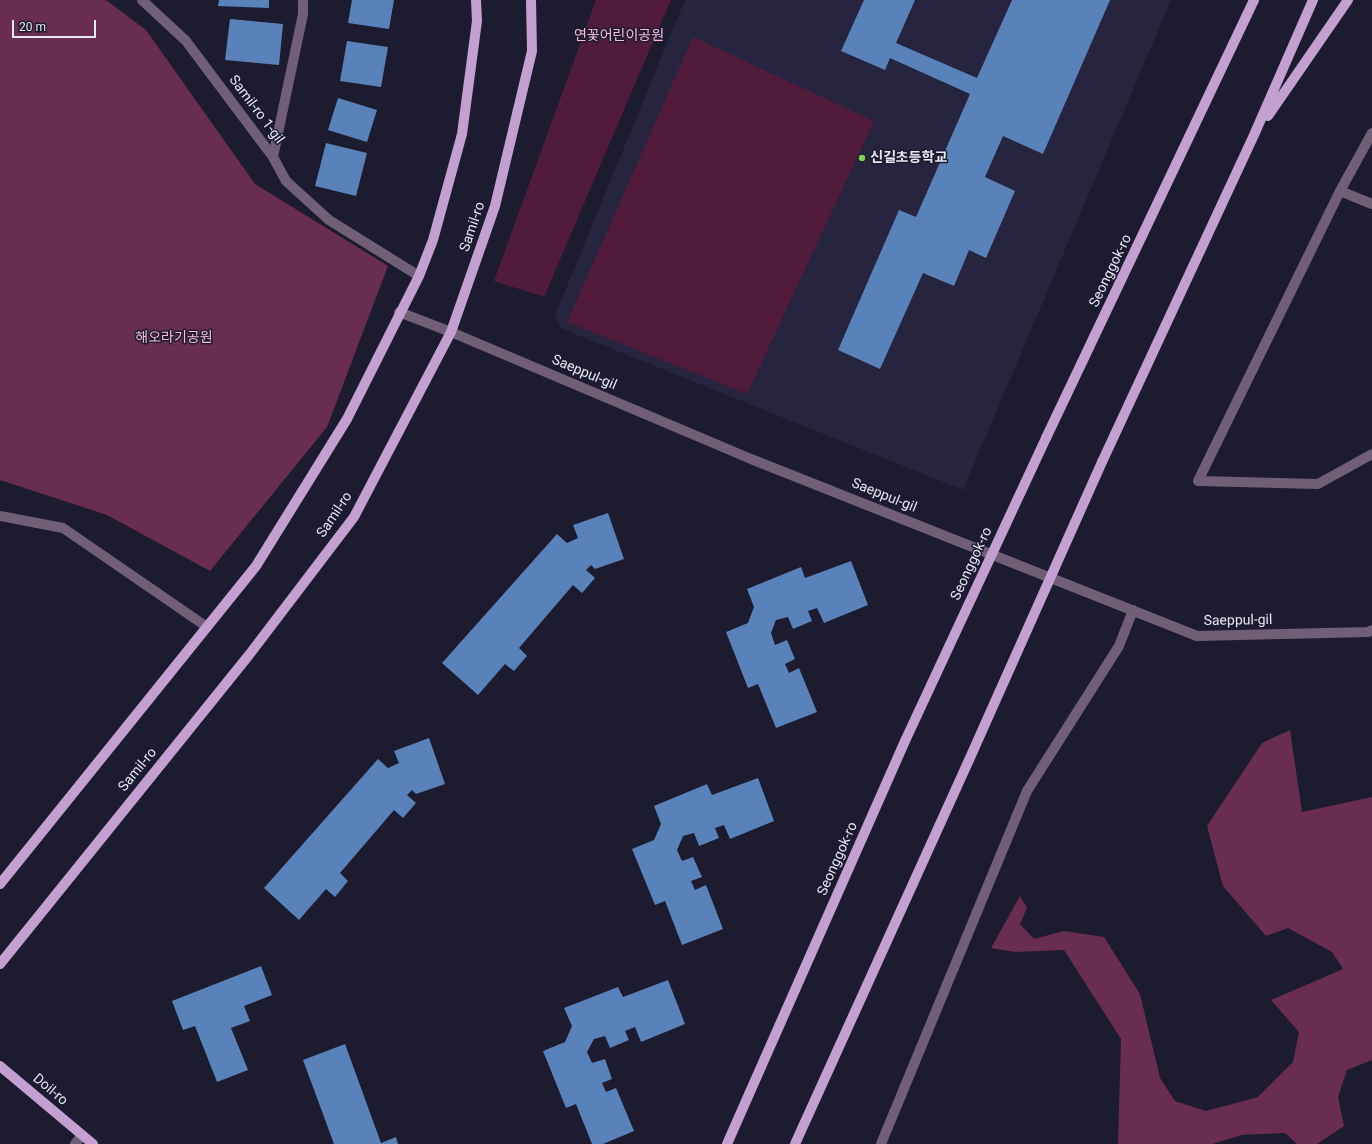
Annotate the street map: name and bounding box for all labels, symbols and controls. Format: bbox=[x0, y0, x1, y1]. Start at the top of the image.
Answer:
scale bar bbox=[14, 12, 98, 38]
text: 20 m bbox=[19, 20, 46, 34]
park label: 연꽃어린이공원 bbox=[574, 28, 664, 44]
street label: Samil-ro 1-gil bbox=[225, 72, 287, 148]
place label: 신길초등학교 bbox=[870, 150, 947, 166]
marker: 신길초등학교 bbox=[857, 153, 867, 163]
street label: Samil-ro bbox=[457, 200, 489, 254]
street label: Seonggok-ro bbox=[1086, 232, 1136, 310]
park label: 해오라기공원 bbox=[135, 330, 213, 346]
street label: Saeppul-gil bbox=[549, 352, 619, 394]
street label: Saeppul-gil bbox=[849, 475, 919, 517]
street label: Samil-ro bbox=[314, 489, 356, 541]
street label: Seonggok-ro bbox=[948, 525, 996, 603]
street label: Saeppul-gil bbox=[1203, 612, 1273, 630]
street label: Samil-ro bbox=[115, 745, 161, 795]
street label: Seonggok-ro bbox=[814, 820, 862, 898]
street label: Doil-ro bbox=[29, 1071, 71, 1109]

